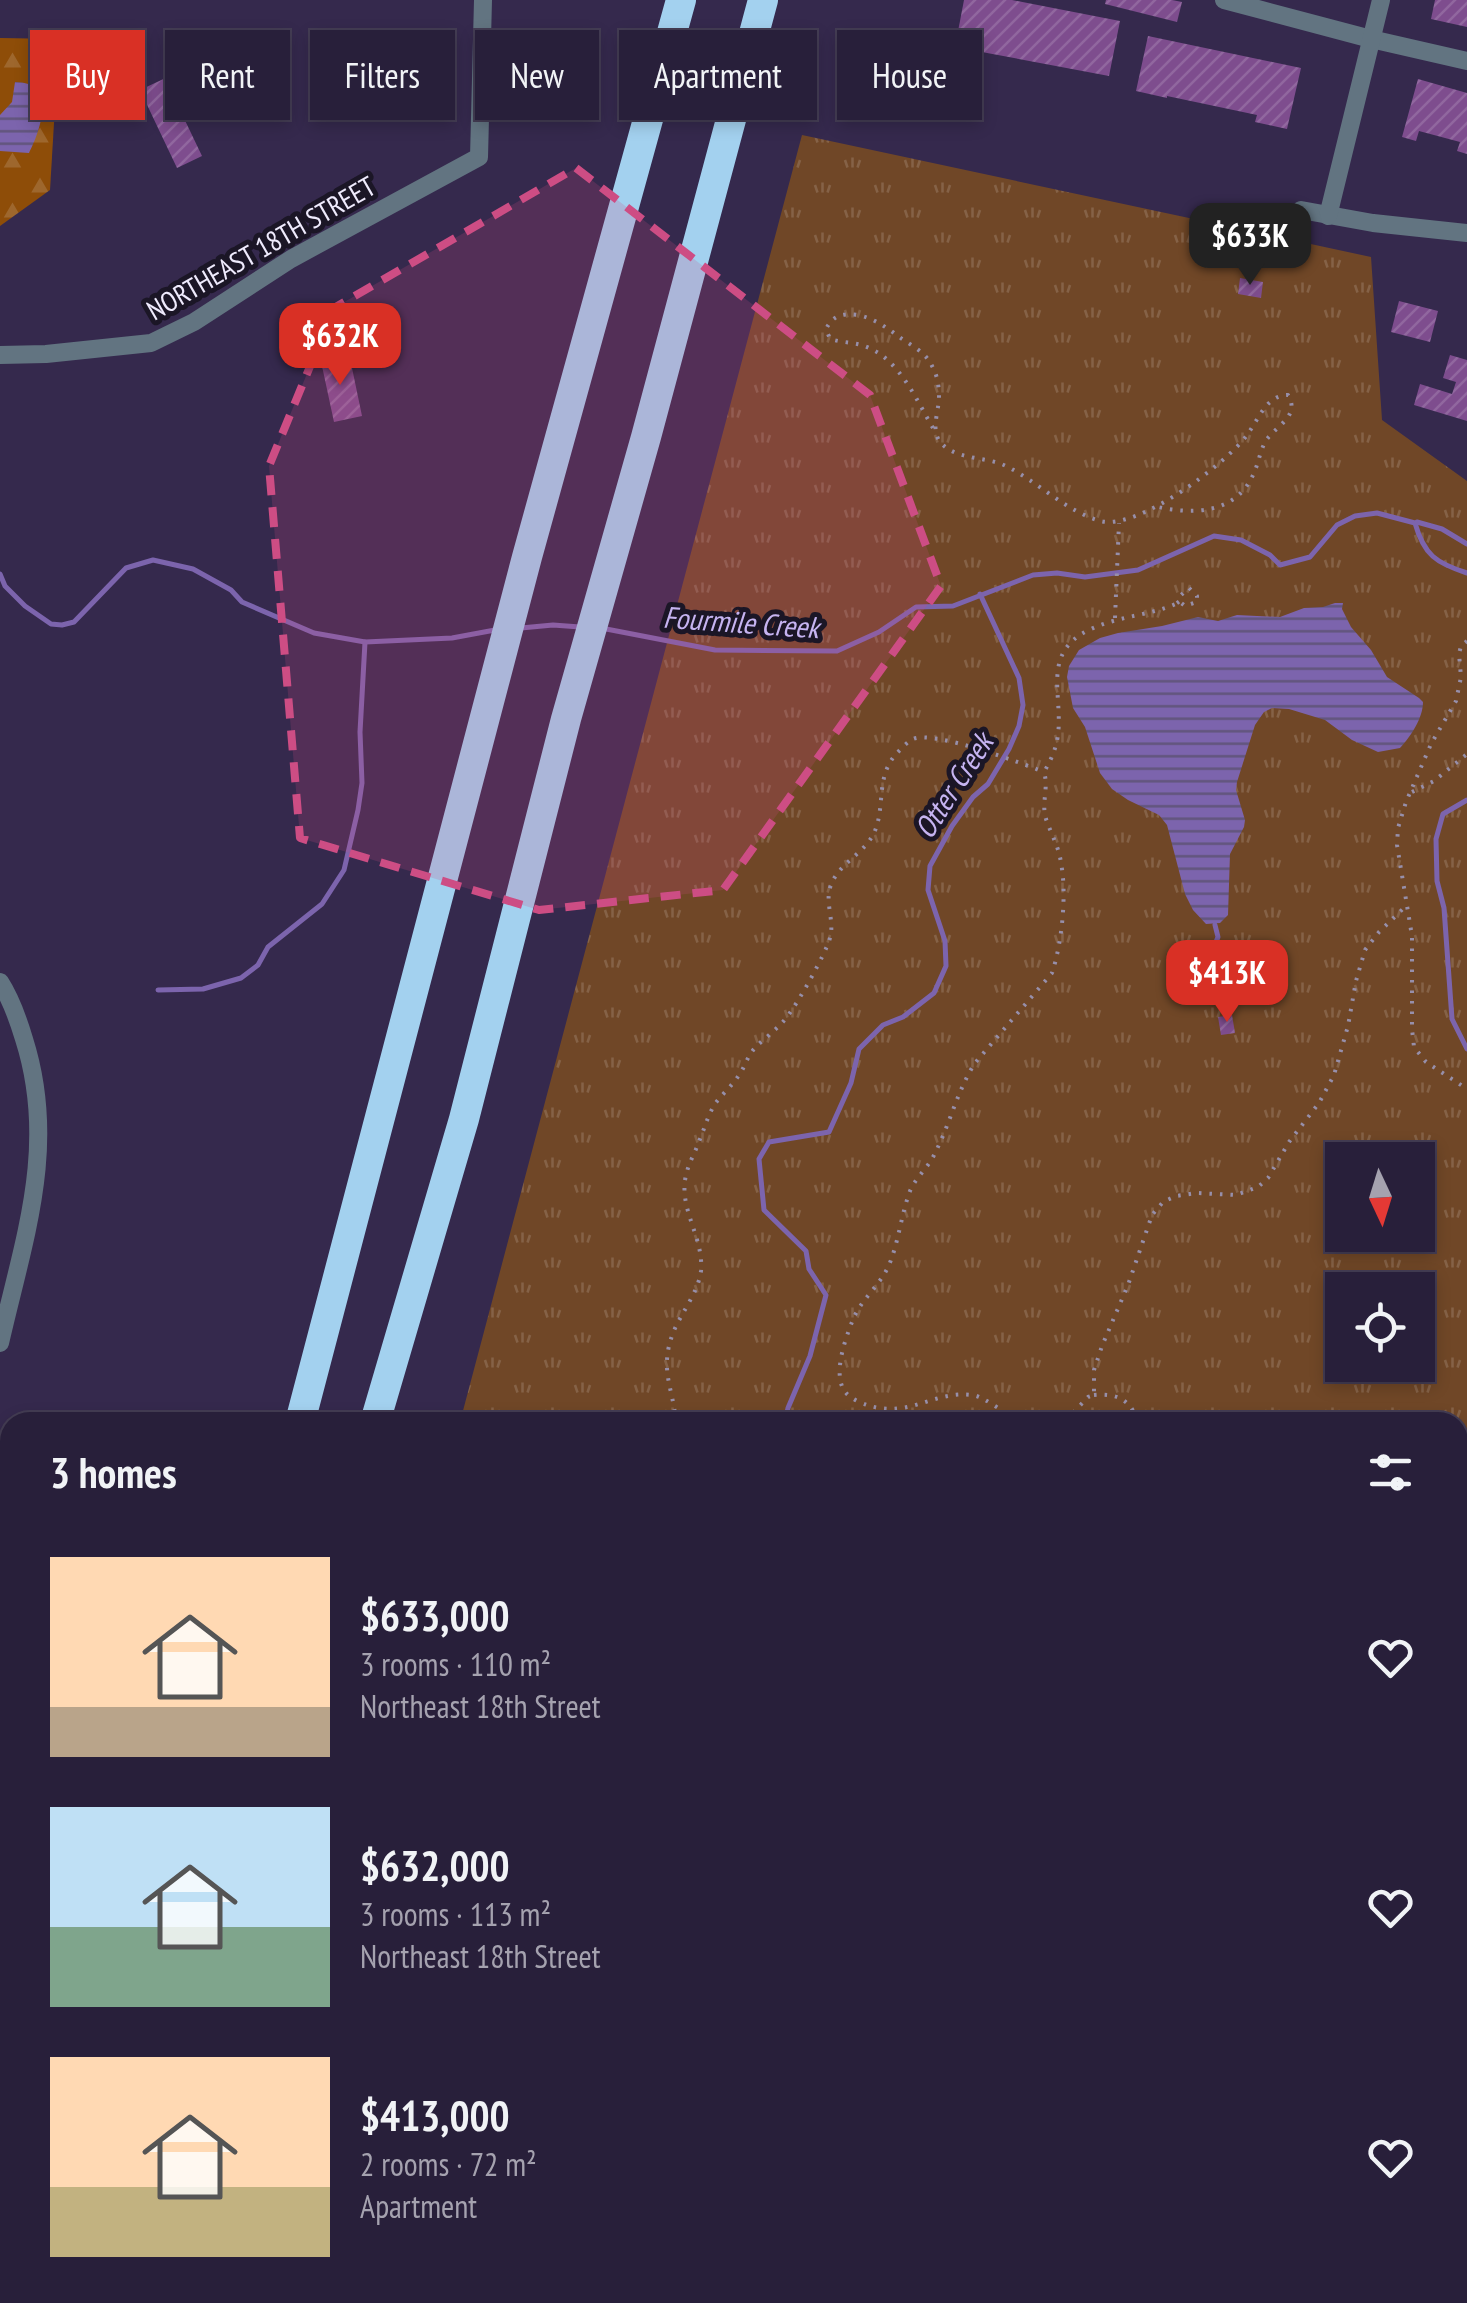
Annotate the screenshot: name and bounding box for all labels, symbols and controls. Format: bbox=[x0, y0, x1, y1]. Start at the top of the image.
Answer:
chip: Buy bbox=[30, 30, 145, 120]
chip: Rent bbox=[165, 30, 290, 120]
chip: Filters bbox=[310, 30, 455, 120]
chip: New bbox=[475, 30, 599, 120]
chip: Apartment bbox=[619, 30, 817, 120]
chip: House bbox=[837, 30, 982, 120]
street label: NORTHEAST 18TH STREET bbox=[140, 167, 382, 328]
pin: $633K bbox=[1180, 203, 1320, 288]
text: $633K bbox=[1211, 214, 1289, 256]
pin: $632K bbox=[270, 303, 410, 388]
text: $632K bbox=[301, 314, 379, 356]
water label: Fourmile Creek bbox=[662, 597, 824, 647]
water label: Otter Creek bbox=[904, 722, 1003, 845]
pin: $413K bbox=[1157, 940, 1297, 1025]
text: $413K bbox=[1188, 951, 1266, 993]
north arrow bbox=[1325, 1142, 1435, 1252]
map controls bbox=[1325, 1142, 1435, 1382]
button: locate bbox=[1325, 1272, 1435, 1382]
text: 3 homes bbox=[50, 1445, 177, 1500]
icon: filters bbox=[1363, 1445, 1418, 1500]
text: $633,000 bbox=[360, 1588, 510, 1643]
icon: home bbox=[130, 1597, 250, 1717]
icon: heart bbox=[1363, 1630, 1418, 1685]
text: 3 rooms · 110 m² bbox=[360, 1643, 551, 1685]
text: Northeast 18th Street bbox=[360, 1685, 601, 1727]
text: $632,000 bbox=[360, 1838, 510, 1893]
icon: home bbox=[130, 1847, 250, 1967]
icon: heart bbox=[1363, 1880, 1418, 1935]
text: 3 rooms · 113 m² bbox=[360, 1893, 551, 1935]
text: Northeast 18th Street bbox=[360, 1935, 601, 1977]
text: $413,000 bbox=[360, 2088, 510, 2143]
icon: home bbox=[130, 2097, 250, 2217]
icon: heart bbox=[1363, 2130, 1418, 2185]
text: 2 rooms · 72 m² bbox=[360, 2143, 537, 2185]
text: Apartment bbox=[360, 2185, 477, 2227]

